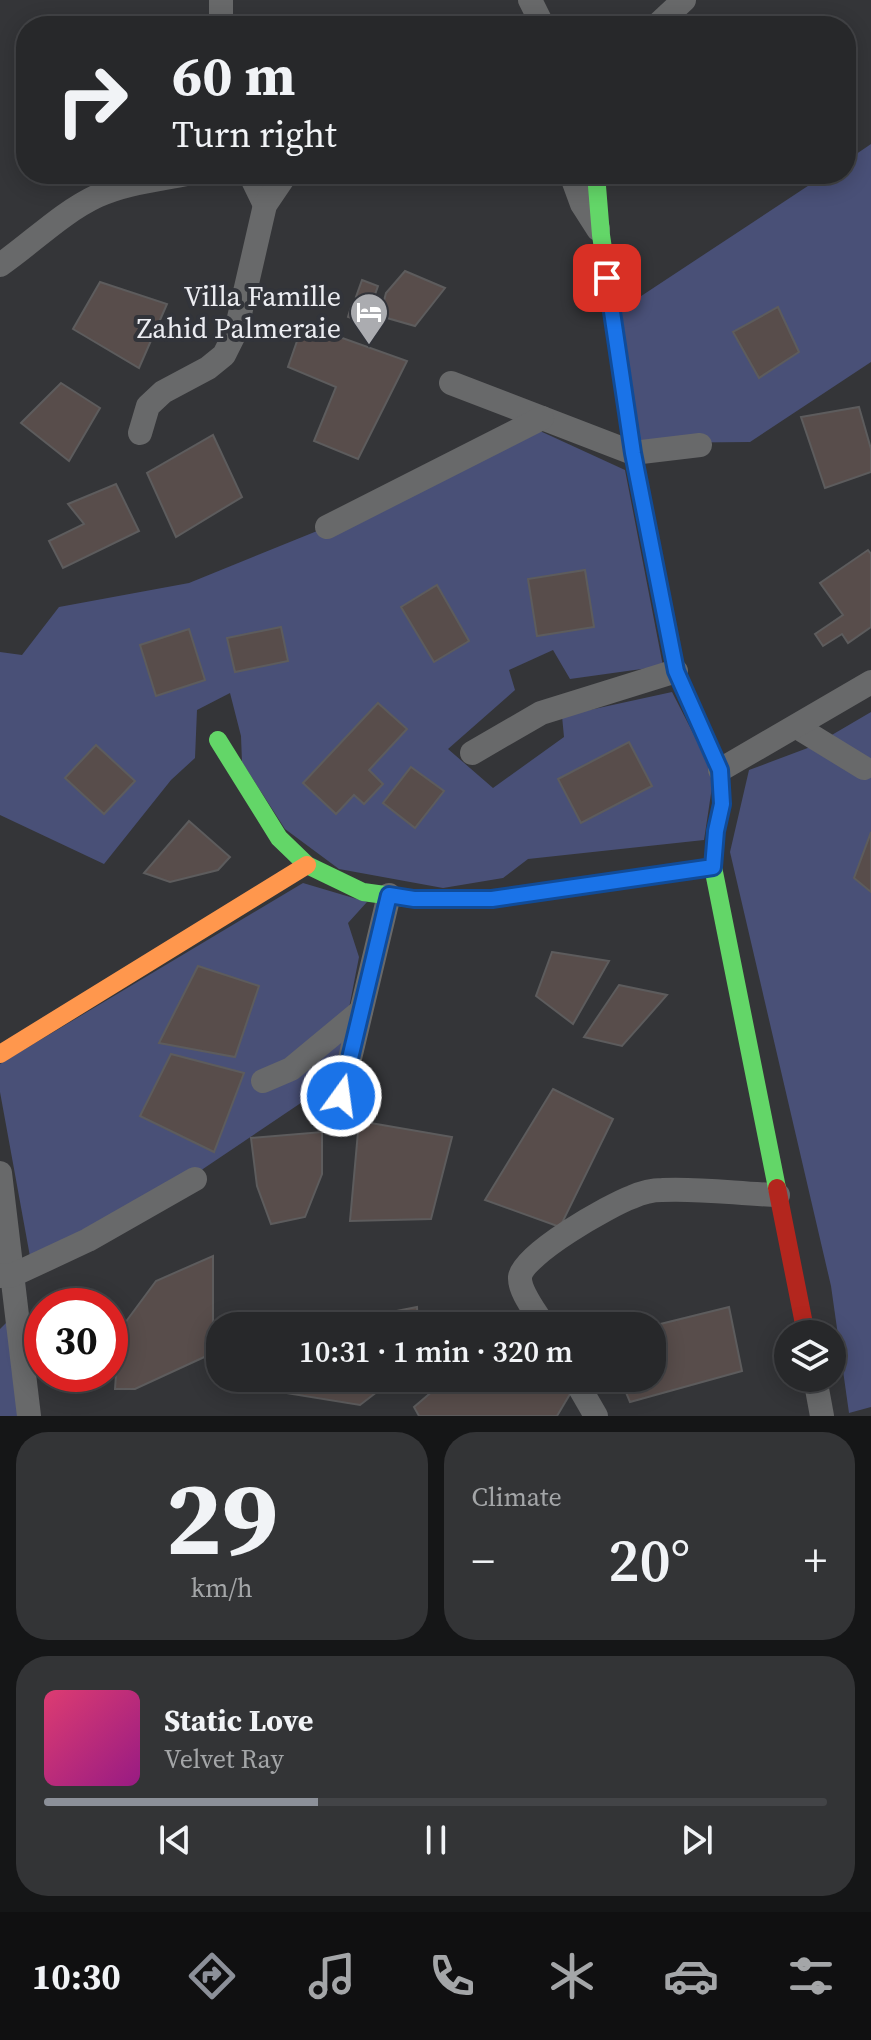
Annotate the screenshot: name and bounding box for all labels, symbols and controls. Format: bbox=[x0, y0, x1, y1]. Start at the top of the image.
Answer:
text: 60 m bbox=[172, 37, 295, 114]
icon: right bbox=[40, 48, 144, 152]
text: Turn right bbox=[172, 110, 337, 159]
pin bbox=[573, 244, 641, 312]
icon: arrive bbox=[585, 256, 629, 300]
place label: Villa Famille Zahid Palmeraie bbox=[137, 277, 341, 347]
hotel icon: Villa Famille Zahid Palmeraie bbox=[348, 291, 390, 346]
position arrow bbox=[299, 1054, 383, 1138]
speed limit sign: 30 bbox=[24, 1288, 128, 1392]
map controls bbox=[774, 1320, 846, 1392]
button: layers bbox=[774, 1320, 846, 1392]
text: 10:31 · 1 min · 320 m bbox=[299, 1331, 573, 1372]
text: 29 bbox=[165, 1446, 278, 1589]
text: Climate bbox=[472, 1479, 562, 1515]
text: 20° bbox=[608, 1519, 690, 1601]
text: − bbox=[472, 1530, 495, 1591]
text: + bbox=[804, 1530, 827, 1591]
text: km/h bbox=[191, 1570, 253, 1606]
text: Static Love bbox=[164, 1700, 313, 1741]
text: Velvet Ray bbox=[164, 1741, 284, 1777]
icon: previous bbox=[153, 1818, 197, 1862]
icon: pause bbox=[414, 1818, 458, 1862]
icon: next bbox=[675, 1818, 719, 1862]
icon: directions bbox=[184, 1948, 240, 2004]
icon: music bbox=[304, 1948, 360, 2004]
icon: phone bbox=[424, 1948, 480, 2004]
icon: climate bbox=[544, 1948, 600, 2004]
icon: car bbox=[663, 1948, 719, 2004]
icon: filters bbox=[783, 1948, 839, 2004]
text: 10:30 bbox=[32, 1952, 121, 2001]

